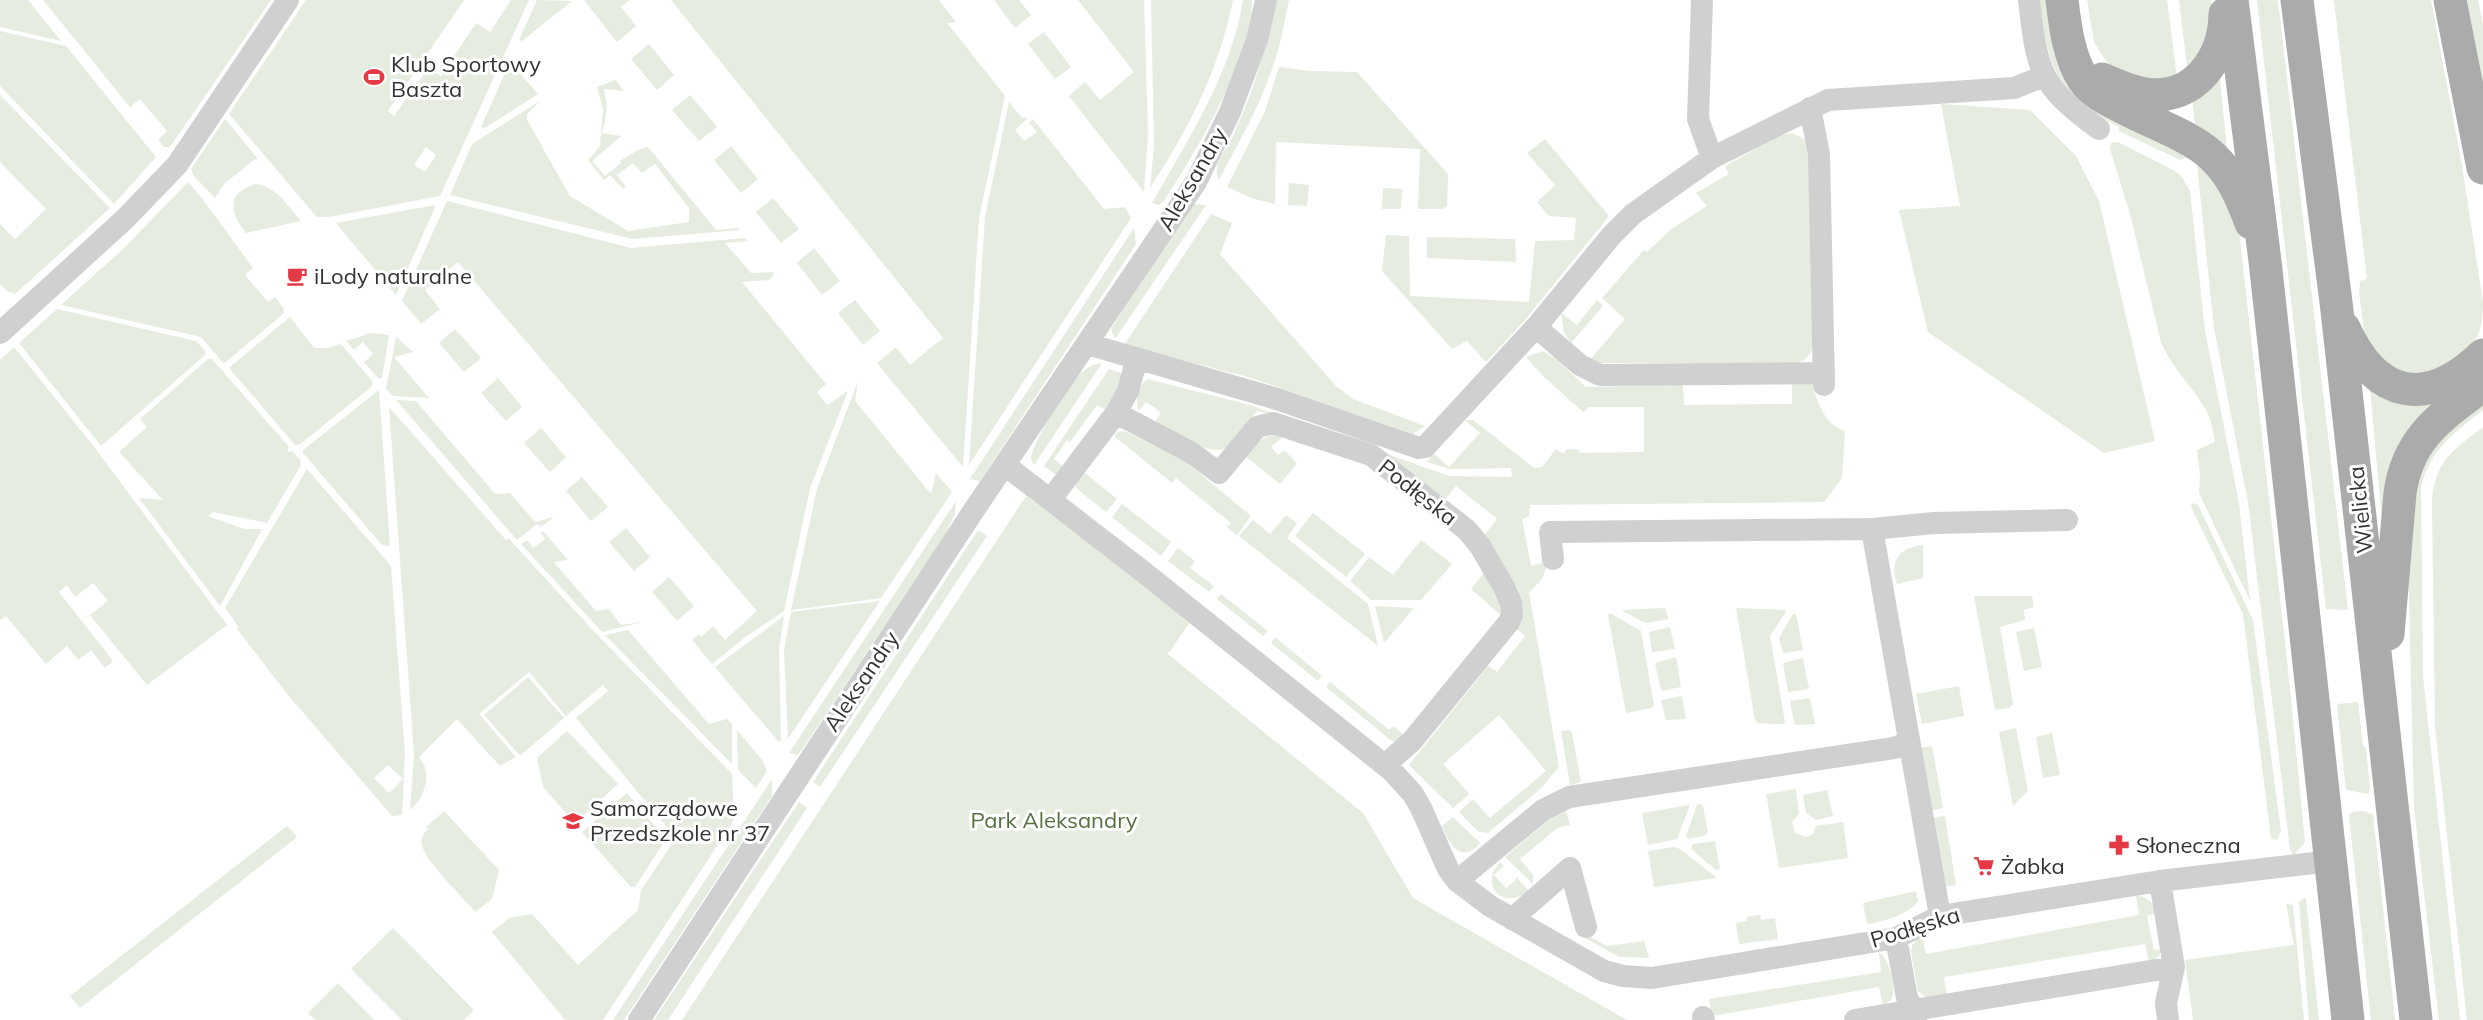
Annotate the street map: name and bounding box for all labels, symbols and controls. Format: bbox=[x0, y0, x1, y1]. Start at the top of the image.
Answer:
place label: Klub Sportowy Baszta bbox=[391, 50, 541, 103]
sports icon: Klub Sportowy Baszta bbox=[362, 65, 386, 89]
street label: Aleksandry bbox=[1151, 122, 1233, 236]
place label: iLody naturalne bbox=[314, 262, 472, 290]
cafe icon: iLody naturalne bbox=[285, 264, 309, 288]
street label: Podłęska bbox=[1373, 453, 1463, 531]
street label: Wielicka bbox=[2342, 465, 2378, 555]
street label: Aleksandry bbox=[817, 625, 905, 737]
place label: Samorządowe Przedszkole nr 37 bbox=[590, 794, 770, 847]
park label: Park Aleksandry bbox=[970, 806, 1138, 834]
school or university icon: Samorządowe Przedszkole nr 37 bbox=[561, 809, 585, 833]
place label: Słoneczna bbox=[2136, 831, 2241, 859]
pharmacy icon: Słoneczna bbox=[2107, 833, 2131, 857]
place label: Żabka bbox=[2001, 852, 2065, 880]
supermarket icon: Żabka bbox=[1972, 854, 1996, 878]
street label: Podłęska bbox=[1867, 900, 1963, 954]

